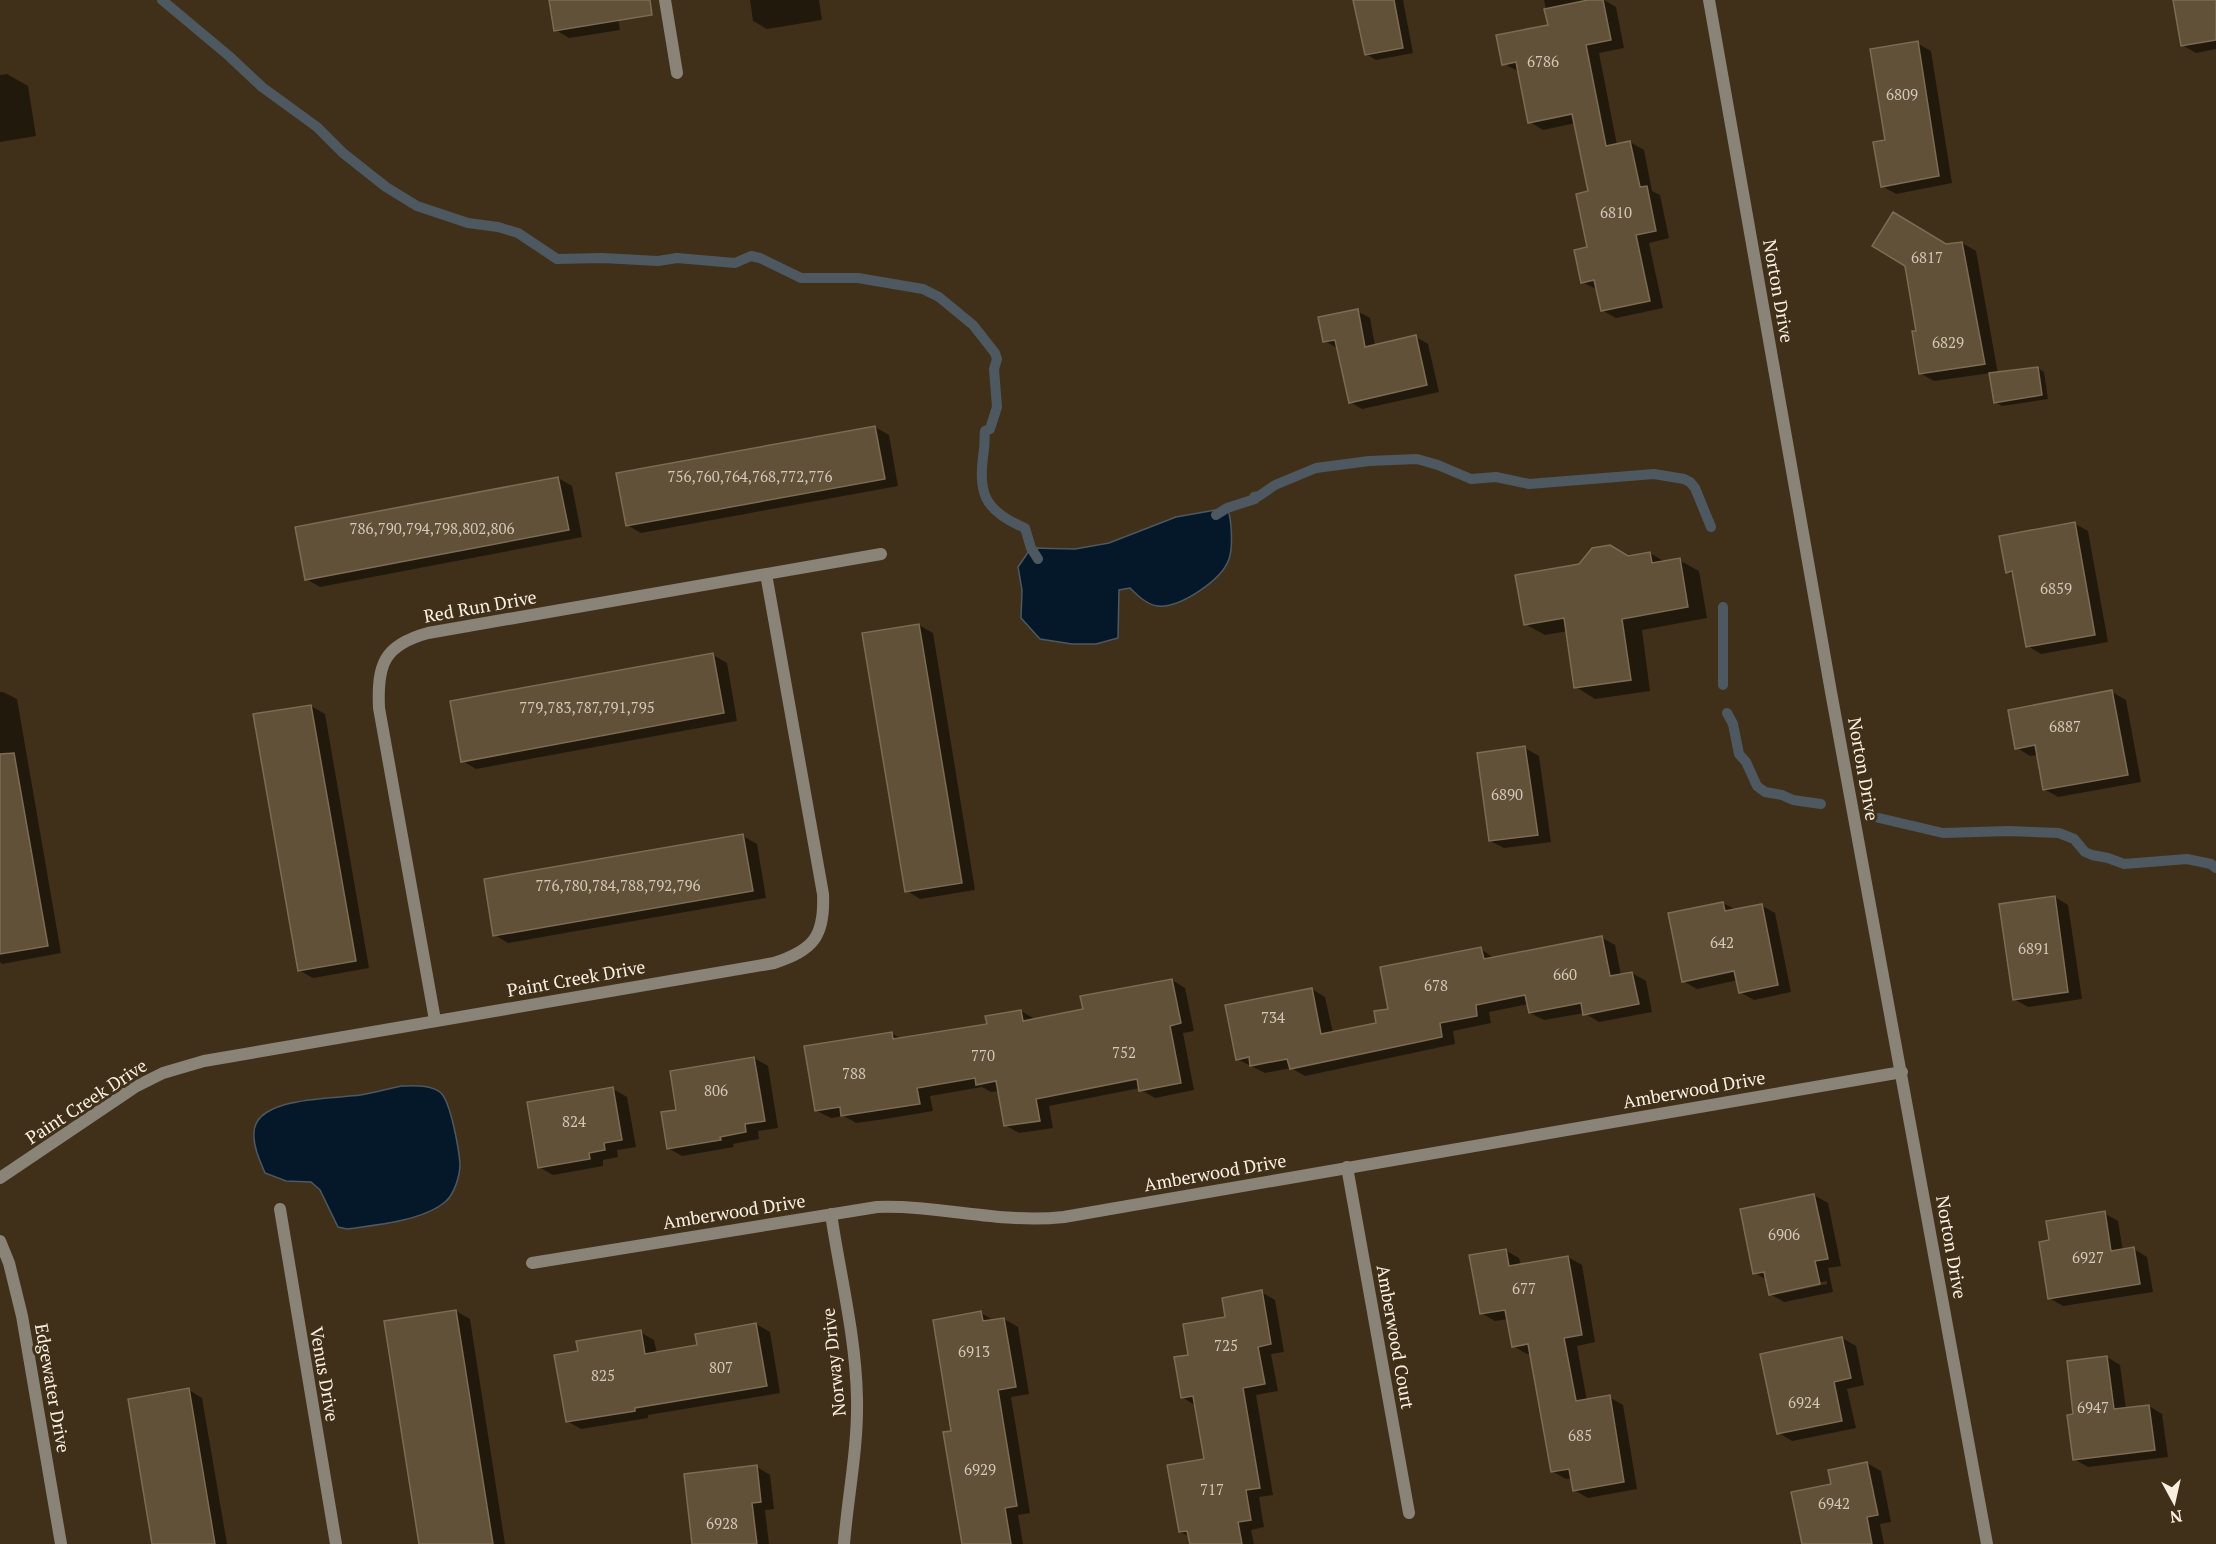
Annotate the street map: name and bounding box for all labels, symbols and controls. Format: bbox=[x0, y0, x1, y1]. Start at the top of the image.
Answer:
house number: 6786 bbox=[1527, 51, 1559, 71]
house number: 6809 bbox=[1886, 84, 1918, 104]
house number: 6810 bbox=[1600, 202, 1632, 222]
street label: Norton Drive bbox=[1758, 237, 1800, 345]
house number: 6817 bbox=[1911, 247, 1943, 267]
house number: 6829 bbox=[1932, 332, 1964, 352]
house number: 756,760,764,768,772,776 bbox=[667, 466, 833, 486]
house number: 786,790,794,798,802,806 bbox=[349, 518, 515, 538]
house number: 6859 bbox=[2040, 578, 2072, 598]
street label: Red Run Drive bbox=[422, 584, 538, 628]
house number: 779,783,787,791,795 bbox=[519, 697, 655, 717]
street label: Norton Drive bbox=[1843, 715, 1885, 823]
house number: 6887 bbox=[2049, 716, 2081, 736]
house number: 6890 bbox=[1491, 784, 1523, 804]
house number: 776,780,784,788,792,796 bbox=[535, 875, 701, 895]
house number: 642 bbox=[1710, 932, 1734, 952]
house number: 6891 bbox=[2018, 938, 2050, 958]
street label: Paint Creek Drive bbox=[505, 954, 647, 1002]
house number: 660 bbox=[1553, 964, 1577, 984]
house number: 678 bbox=[1424, 975, 1448, 995]
house number: 734 bbox=[1261, 1007, 1285, 1027]
house number: 752 bbox=[1112, 1042, 1136, 1062]
house number: 770 bbox=[971, 1045, 995, 1065]
street label: Paint Creek Drive bbox=[21, 1053, 151, 1149]
house number: 788 bbox=[842, 1063, 866, 1083]
street label: Amberwood Drive bbox=[1621, 1065, 1767, 1113]
house number: 806 bbox=[704, 1080, 728, 1100]
house number: 824 bbox=[562, 1111, 586, 1131]
street label: Amberwood Drive bbox=[1142, 1148, 1288, 1196]
street label: Amberwood Drive bbox=[661, 1188, 807, 1234]
street label: Norton Drive bbox=[1931, 1193, 1973, 1301]
house number: 6906 bbox=[1768, 1224, 1800, 1244]
house number: 6927 bbox=[2072, 1247, 2104, 1267]
street label: Amberwood Court bbox=[1372, 1263, 1421, 1411]
house number: 677 bbox=[1512, 1278, 1536, 1298]
street label: Norway Drive bbox=[815, 1307, 851, 1417]
street label: Edgewater Drive bbox=[30, 1321, 76, 1455]
street label: Venus Drive bbox=[305, 1325, 345, 1423]
house number: 725 bbox=[1214, 1335, 1238, 1355]
house number: 6913 bbox=[958, 1341, 990, 1361]
house number: 807 bbox=[709, 1357, 733, 1377]
house number: 825 bbox=[591, 1365, 615, 1385]
house number: 6924 bbox=[1788, 1392, 1820, 1412]
house number: 6947 bbox=[2077, 1397, 2109, 1417]
house number: 685 bbox=[1568, 1425, 1592, 1445]
house number: 6929 bbox=[964, 1459, 996, 1479]
north arrow bbox=[2144, 1472, 2204, 1532]
house number: 717 bbox=[1200, 1479, 1224, 1499]
house number: 6942 bbox=[1818, 1493, 1850, 1513]
text: N bbox=[2169, 1505, 2184, 1529]
house number: 6928 bbox=[706, 1513, 738, 1533]

